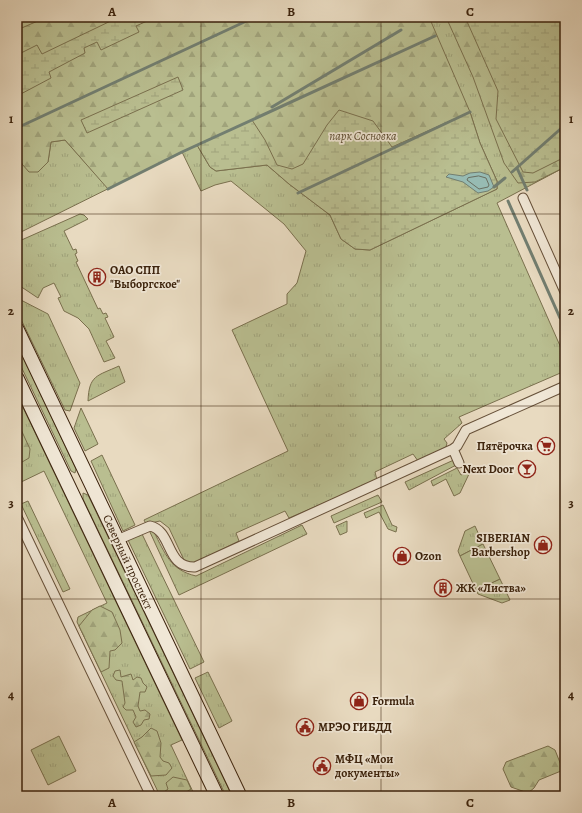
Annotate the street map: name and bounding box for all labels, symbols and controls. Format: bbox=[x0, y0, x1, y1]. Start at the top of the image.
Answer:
text: A bbox=[107, 3, 117, 20]
text: B bbox=[287, 3, 295, 20]
text: C bbox=[466, 3, 474, 20]
text: 1 bbox=[9, 110, 14, 127]
text: 1 bbox=[569, 110, 574, 127]
park label: парк Сосновка bbox=[329, 128, 397, 144]
place label: ОАО СПП "Выборгское" bbox=[110, 262, 180, 292]
building icon: ОАО СПП "Выборгское" bbox=[87, 267, 107, 287]
text: 2 bbox=[8, 302, 15, 319]
text: 2 bbox=[568, 302, 575, 319]
supermarket icon: Пятёрочка bbox=[536, 436, 556, 456]
place label: Пятёрочка bbox=[477, 438, 533, 454]
bar icon: Next Door bbox=[517, 459, 537, 479]
place label: Next Door bbox=[462, 461, 514, 477]
text: 3 bbox=[8, 494, 14, 511]
text: 3 bbox=[568, 494, 574, 511]
street label: Северный проспект bbox=[99, 512, 157, 613]
place label: SIBERIAN Barbershop bbox=[471, 530, 531, 560]
shop icon: SIBERIAN Barbershop bbox=[533, 535, 553, 555]
shop icon: Ozon bbox=[392, 546, 412, 566]
place label: Ozon bbox=[415, 548, 442, 564]
building icon: ЖК «Листва» bbox=[433, 578, 453, 598]
place label: ЖК «Листва» bbox=[456, 580, 526, 596]
text: 4 bbox=[8, 686, 14, 703]
text: 4 bbox=[568, 686, 574, 703]
shop icon: Formula bbox=[349, 691, 369, 711]
place label: Formula bbox=[372, 693, 415, 709]
public building icon: МРЭО ГИБДД bbox=[295, 717, 315, 737]
place label: МРЭО ГИБДД bbox=[318, 719, 392, 735]
place label: МФЦ «Мои документы» bbox=[334, 751, 400, 781]
public building icon: МФЦ «Мои документы» bbox=[312, 756, 332, 776]
text: A bbox=[107, 794, 117, 811]
text: B bbox=[287, 794, 295, 811]
text: C bbox=[466, 794, 474, 811]

